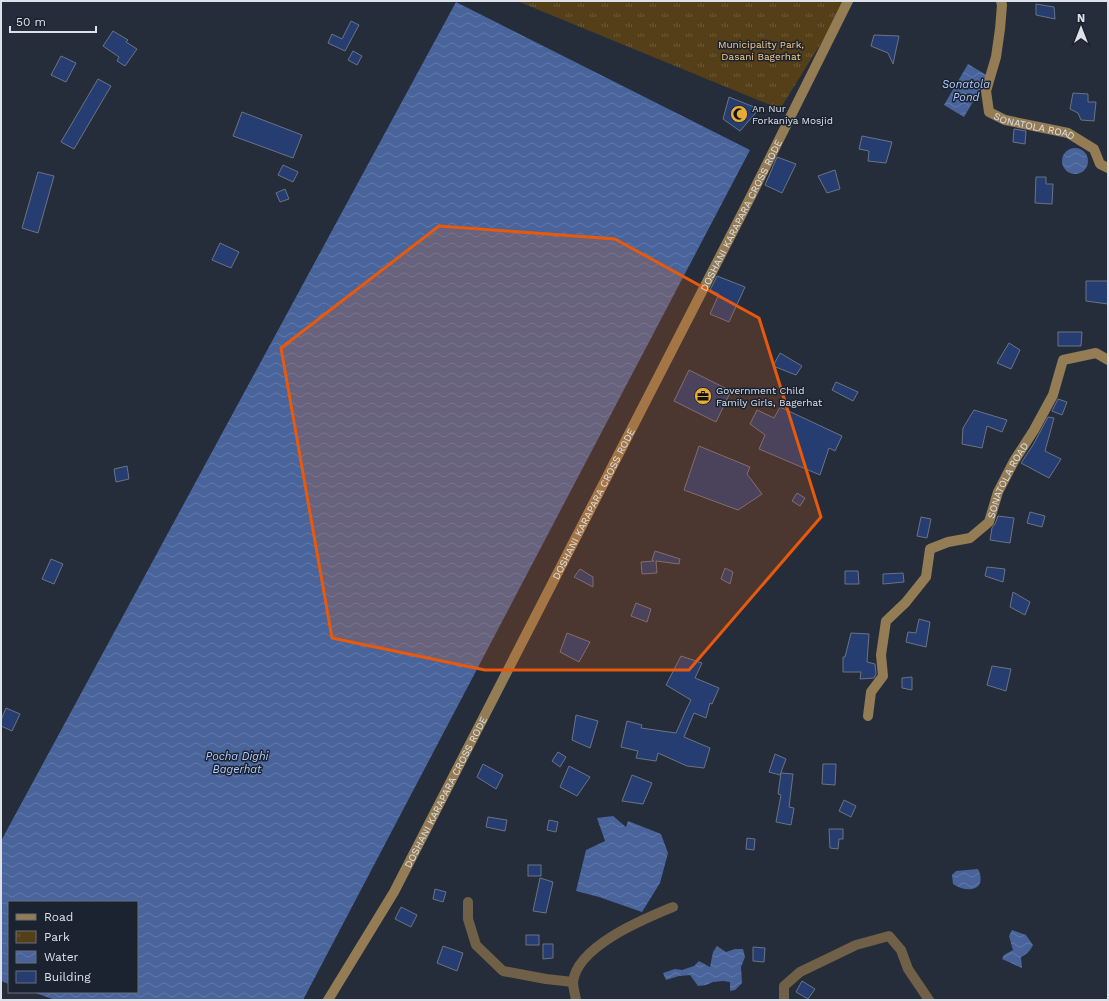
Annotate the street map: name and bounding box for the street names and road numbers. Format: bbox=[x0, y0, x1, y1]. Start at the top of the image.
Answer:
street label: SONATOLA ROAD bbox=[992, 110, 1077, 142]
street label: DOSHANI KARAPARA CROSS RODE bbox=[698, 138, 784, 293]
street label: DOSHANI KARAPARA CROSS RODE bbox=[550, 426, 637, 581]
street label: SONATOLA ROAD bbox=[985, 440, 1031, 520]
street label: DOSHANI KARAPARA CROSS RODE bbox=[402, 715, 489, 870]

